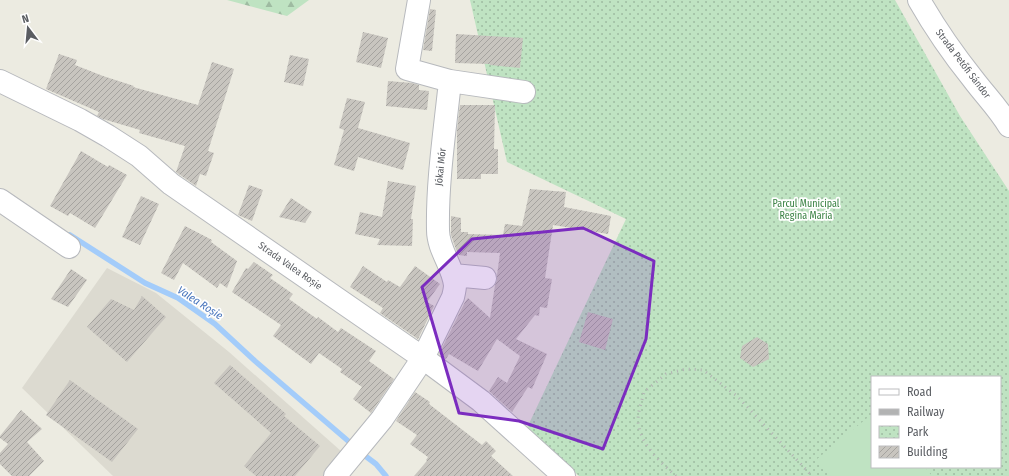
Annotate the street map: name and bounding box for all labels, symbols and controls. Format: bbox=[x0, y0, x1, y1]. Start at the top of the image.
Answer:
north arrow bbox=[8, 8, 48, 48]
text: N bbox=[20, 12, 30, 26]
street label: Strada Petőfi Sándor bbox=[933, 26, 994, 102]
street label: Jókai Mór bbox=[433, 147, 449, 187]
park label: Parcul Municipal Regina Maria bbox=[773, 198, 840, 222]
street label: Strada Valea Roșie bbox=[256, 239, 324, 293]
water label: Valea Roșie bbox=[175, 284, 225, 322]
legend bbox=[871, 376, 1001, 468]
text: Road bbox=[907, 385, 932, 399]
text: Railway bbox=[907, 405, 945, 419]
text: Park bbox=[907, 425, 929, 439]
text: Building bbox=[907, 445, 948, 459]

